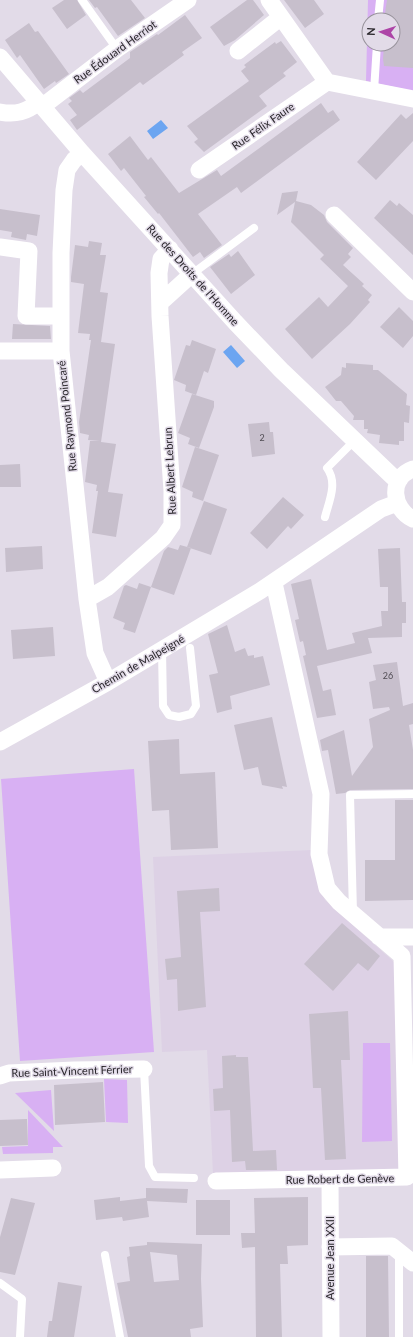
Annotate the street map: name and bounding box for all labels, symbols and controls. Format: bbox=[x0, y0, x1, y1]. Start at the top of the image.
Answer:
north arrow bbox=[361, 12, 401, 52]
street label: Rue Édouard Herriot bbox=[71, 17, 159, 86]
text: N bbox=[364, 27, 377, 36]
street label: Rue Félix Faure bbox=[229, 99, 297, 152]
street label: Rue des Droits de l'Homme bbox=[145, 221, 242, 328]
street label: Rue Raymond Poincaré bbox=[54, 360, 79, 472]
street label: Rue Albert Lebrun bbox=[161, 427, 178, 515]
house number: 2 bbox=[259, 432, 265, 443]
street label: Chemin de Malpeigné bbox=[89, 632, 187, 695]
house number: 26 bbox=[383, 670, 393, 681]
street label: Rue Saint-Vincent Férrier bbox=[11, 1062, 133, 1079]
street label: Rue Robert de Genève bbox=[286, 1171, 395, 1186]
street label: Avenue Jean XXII bbox=[323, 1216, 336, 1300]

